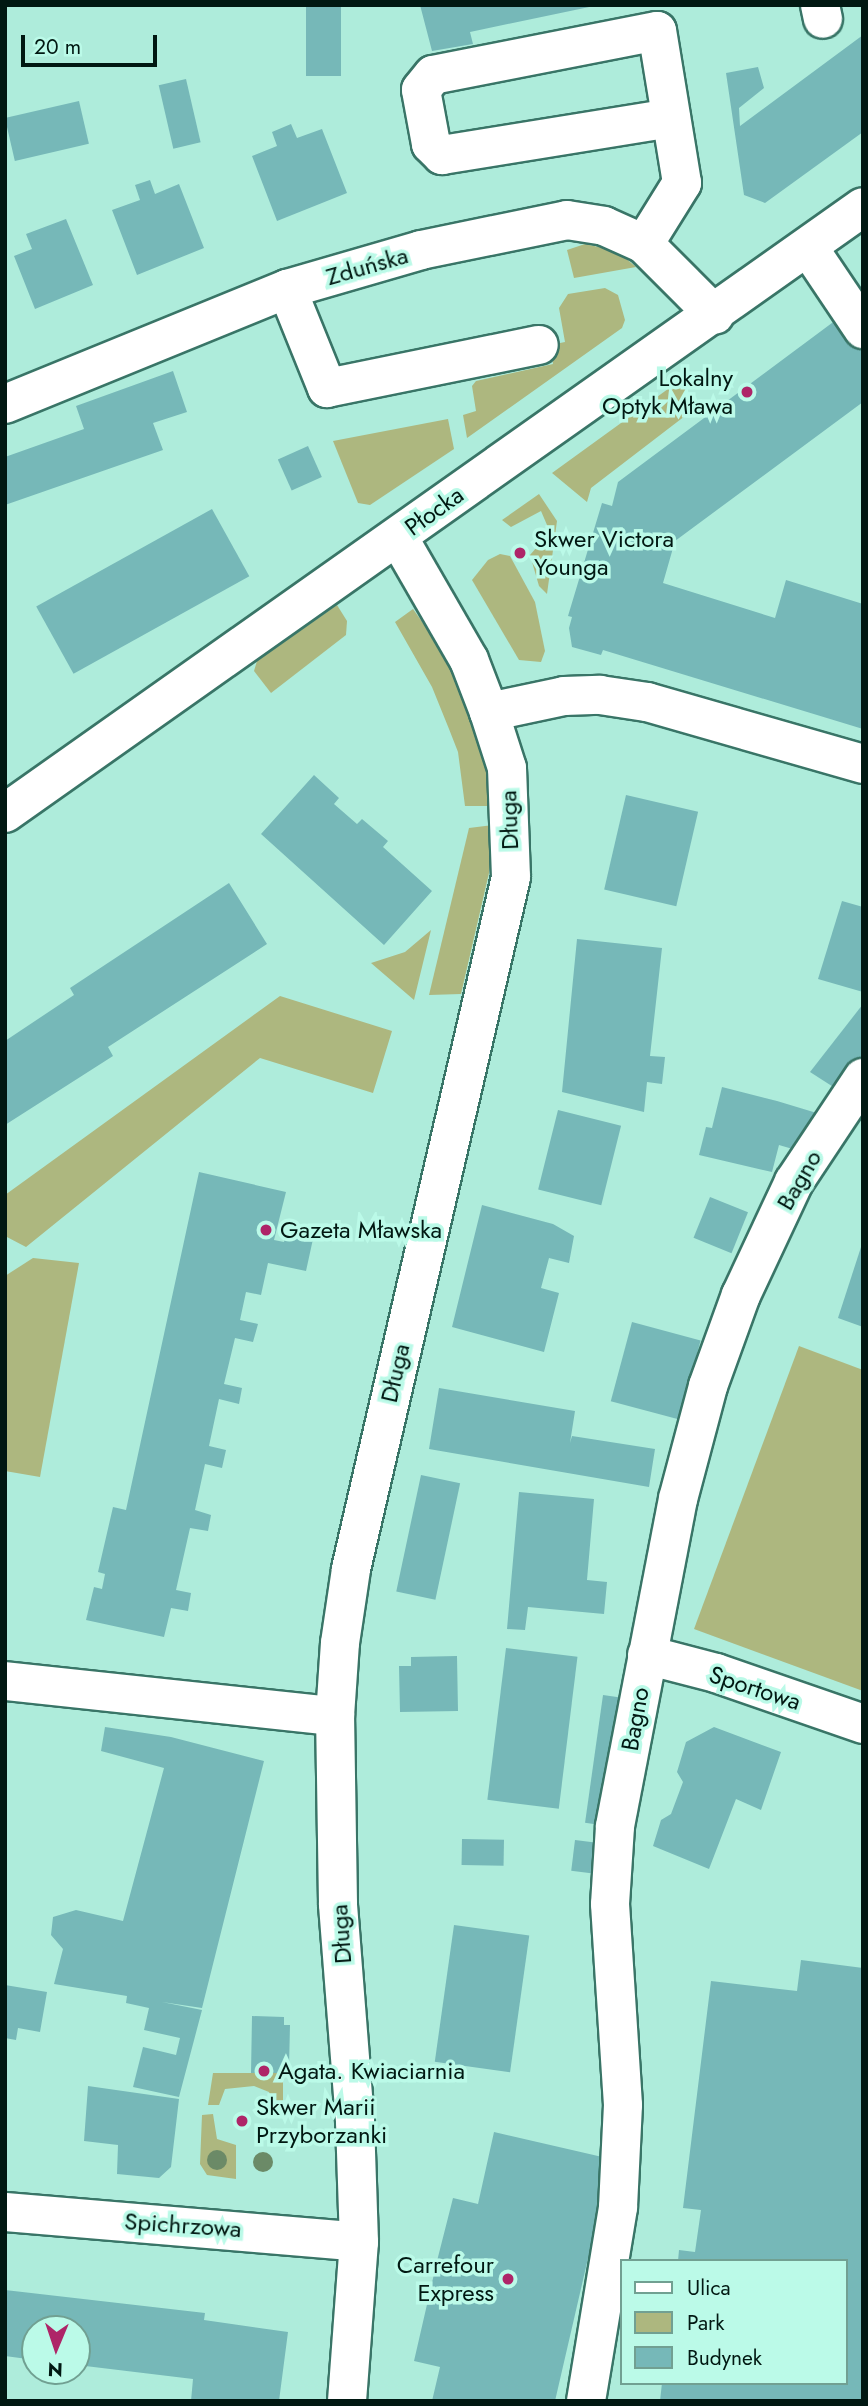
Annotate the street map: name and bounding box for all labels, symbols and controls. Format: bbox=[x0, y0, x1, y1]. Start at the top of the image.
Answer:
scale bar bbox=[24, 21, 161, 65]
text: 20 m bbox=[34, 32, 81, 62]
street label: Zduńska bbox=[323, 241, 411, 291]
place label: Lokalny Optyk Mława bbox=[602, 364, 733, 420]
marker: Lokalny Optyk Mława bbox=[739, 384, 755, 400]
street label: Płocka bbox=[399, 480, 469, 542]
place label: Skwer Victora Younga bbox=[534, 525, 674, 581]
marker: Skwer Victora Younga bbox=[512, 545, 528, 561]
street label: Długa bbox=[494, 790, 524, 850]
street label: Bagno bbox=[770, 1145, 828, 1215]
place label: Gazeta Mławska bbox=[280, 1216, 442, 1244]
marker: Gazeta Mławska bbox=[258, 1222, 274, 1238]
street label: Długa bbox=[374, 1341, 416, 1405]
street label: Sportowa bbox=[706, 1660, 804, 1716]
street label: Bagno bbox=[615, 1685, 655, 1753]
street label: Długa bbox=[325, 1903, 357, 1965]
place label: Agata. Kwiaciarnia bbox=[278, 2057, 465, 2085]
marker: Agata. Kwiaciarnia bbox=[256, 2063, 272, 2079]
place label: Skwer Marii Przyborzanki bbox=[256, 2093, 387, 2149]
marker: Skwer Marii Przyborzanki bbox=[234, 2113, 250, 2129]
street label: Spichrzowa bbox=[123, 2207, 243, 2243]
place label: Carrefour Express bbox=[397, 2251, 494, 2307]
legend bbox=[620, 2259, 847, 2385]
marker: Carrefour Express bbox=[500, 2271, 516, 2287]
text: Ulica bbox=[687, 2273, 731, 2303]
text: Park bbox=[687, 2308, 724, 2338]
north arrow bbox=[21, 2315, 91, 2385]
text: Budynek bbox=[687, 2343, 762, 2373]
text: N bbox=[47, 2356, 63, 2383]

